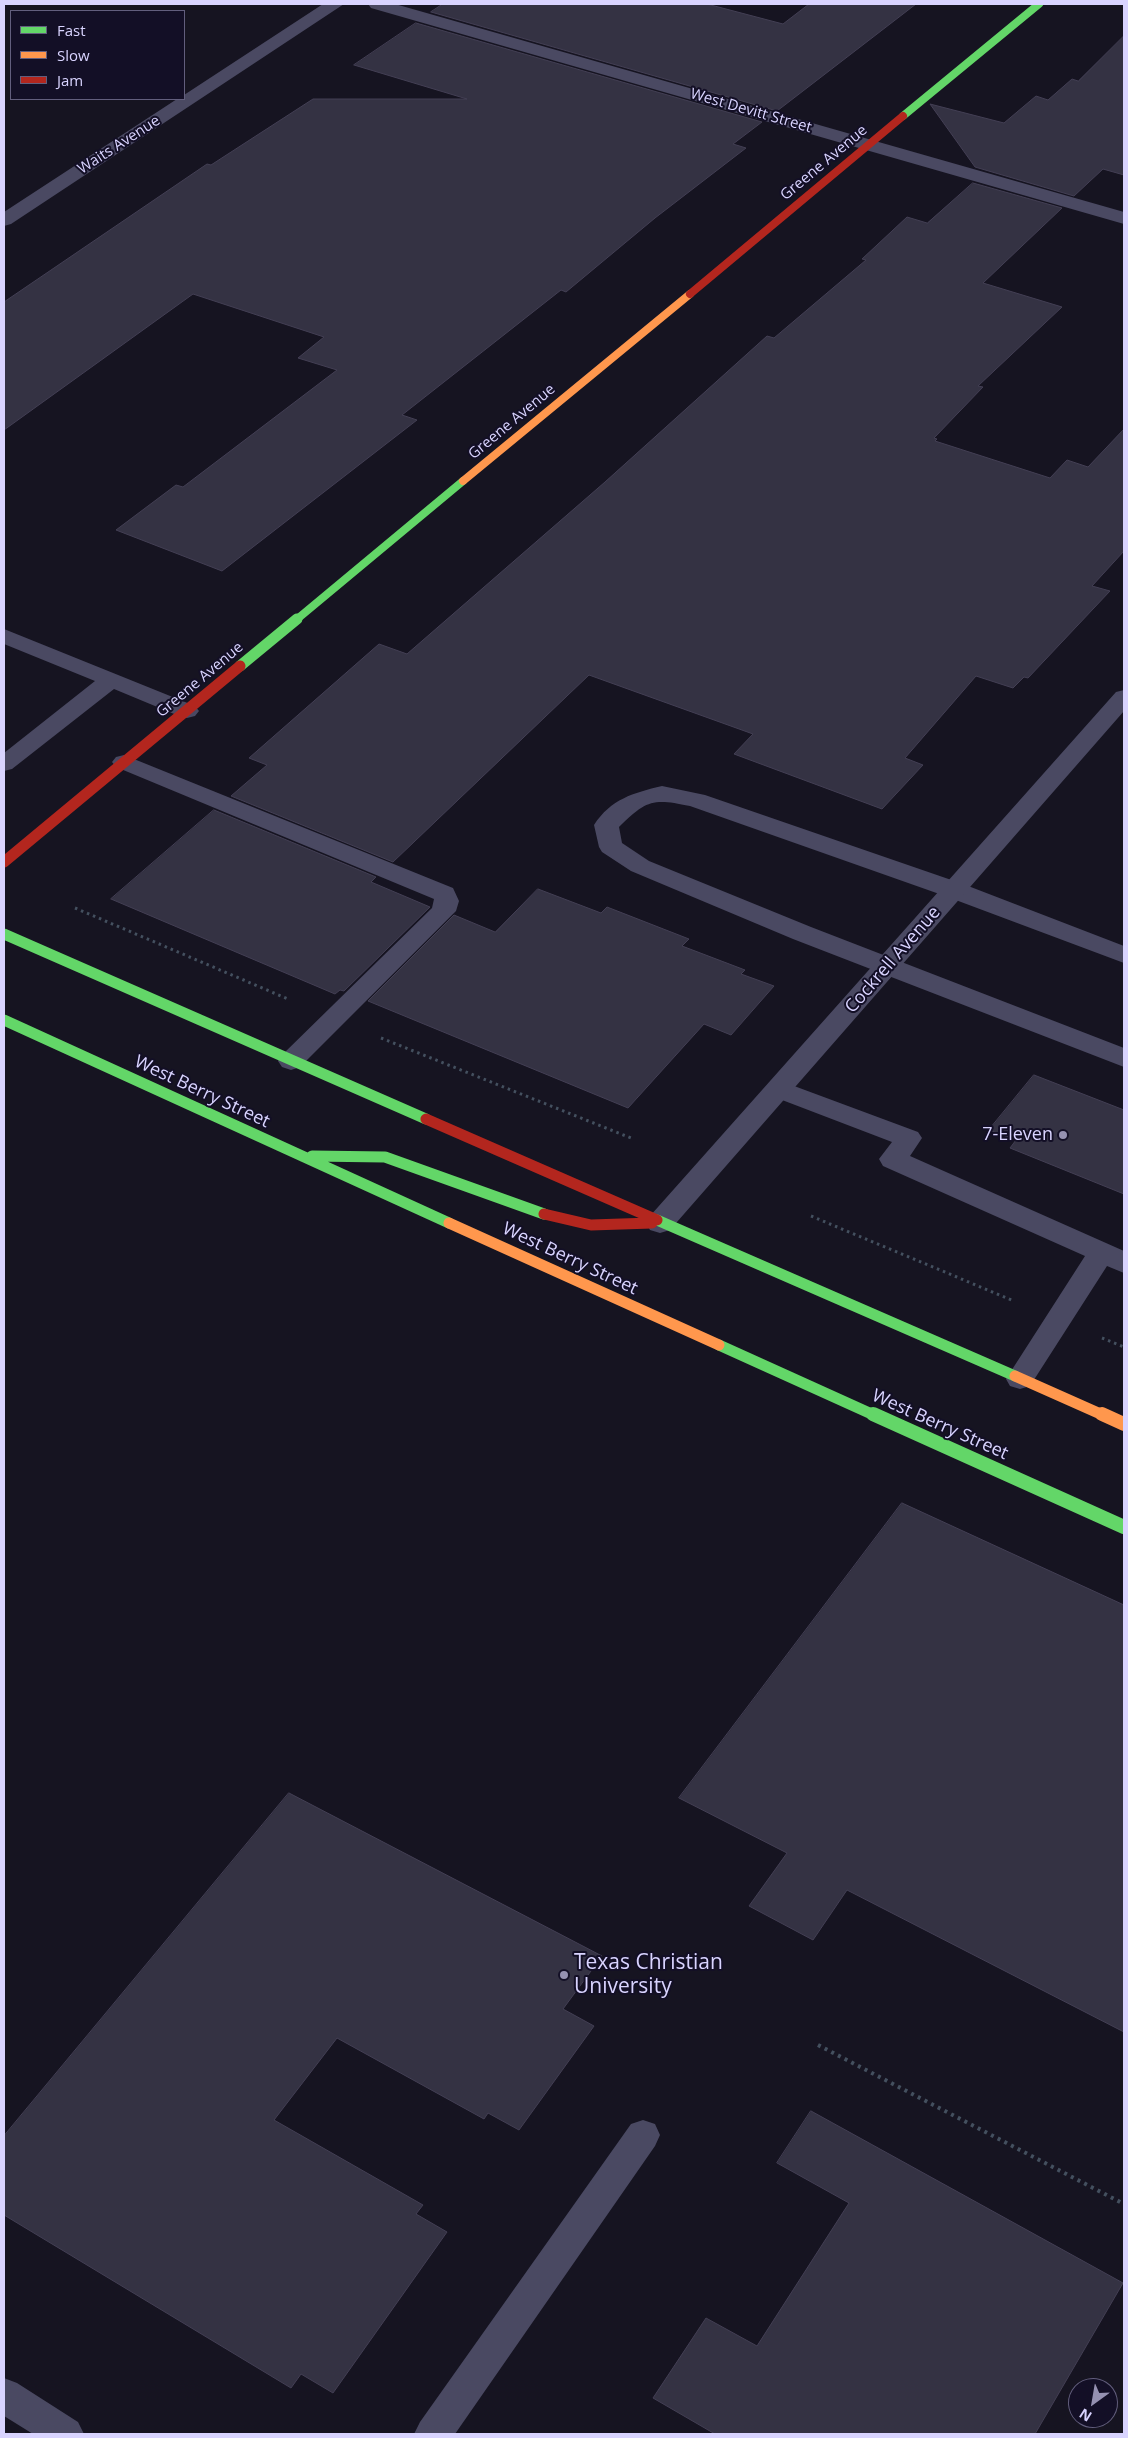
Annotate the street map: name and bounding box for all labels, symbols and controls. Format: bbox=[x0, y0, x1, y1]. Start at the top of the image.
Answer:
legend bbox=[10, 10, 185, 100]
text: Fast bbox=[57, 20, 86, 40]
text: Slow bbox=[57, 45, 90, 65]
text: Jam bbox=[57, 70, 83, 90]
street label: West Devitt Street bbox=[688, 85, 814, 137]
street label: Waits Avenue bbox=[74, 112, 164, 178]
street label: Greene Avenue bbox=[777, 122, 871, 204]
street label: Greene Avenue bbox=[465, 381, 559, 463]
street label: Greene Avenue bbox=[153, 639, 247, 721]
street label: Cockrell Avenue bbox=[841, 902, 945, 1018]
street label: West Berry Street bbox=[131, 1051, 273, 1133]
place label: 7-Eleven bbox=[982, 1124, 1053, 1146]
marker: 7-Eleven bbox=[1057, 1129, 1069, 1141]
street label: West Berry Street bbox=[499, 1218, 641, 1300]
street label: West Berry Street bbox=[869, 1385, 1011, 1465]
place label: Texas Christian University bbox=[574, 1950, 723, 2000]
marker: Texas Christian University bbox=[558, 1969, 570, 1981]
north arrow bbox=[1068, 2378, 1118, 2428]
text: N bbox=[1075, 2404, 1095, 2426]

